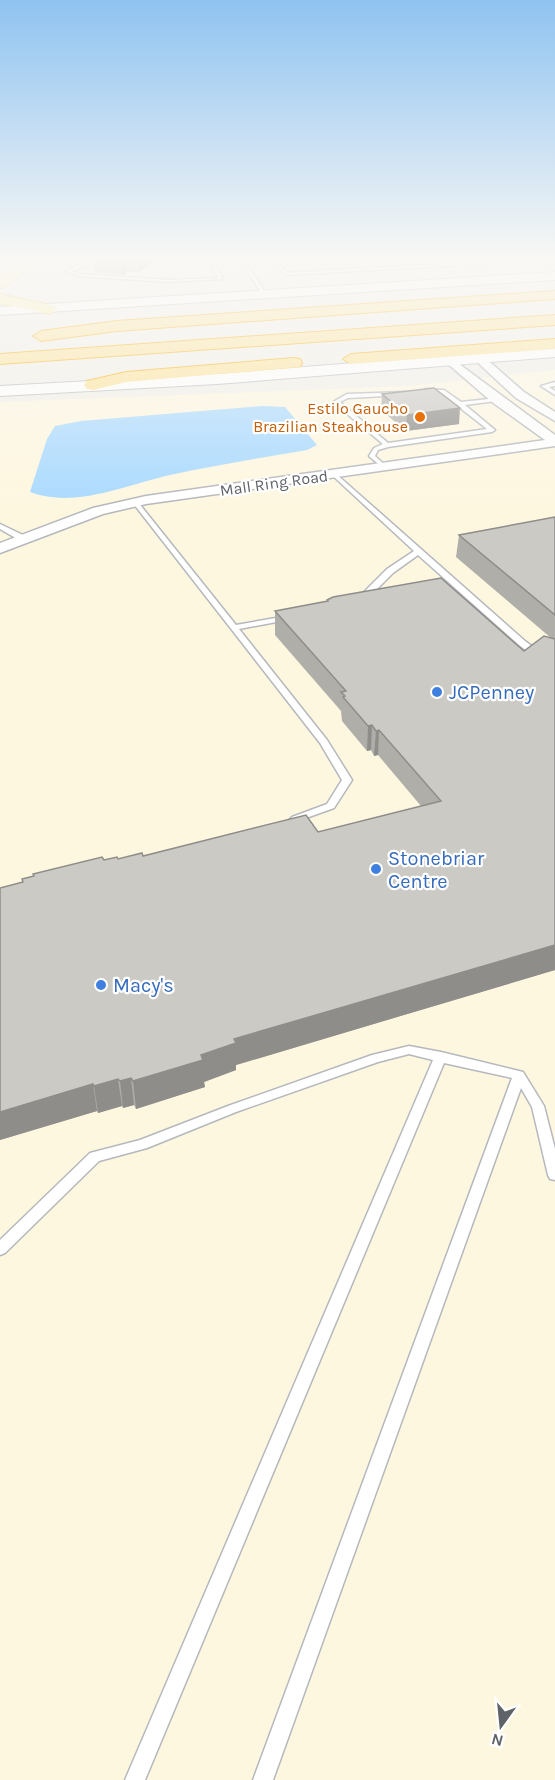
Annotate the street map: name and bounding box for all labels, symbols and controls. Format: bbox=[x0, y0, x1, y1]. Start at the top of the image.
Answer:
place label: Estilo Gaucho Brazilian Steakhouse bbox=[253, 399, 408, 436]
marker: Estilo Gaucho Brazilian Steakhouse bbox=[413, 410, 427, 424]
street label: Mall Ring Road bbox=[219, 466, 329, 500]
place label: JCPenney bbox=[449, 681, 534, 704]
marker: JCPenney bbox=[430, 685, 444, 699]
place label: Stonebriar Centre bbox=[388, 847, 485, 893]
marker: Stonebriar Centre bbox=[369, 862, 383, 876]
place label: Macy's bbox=[113, 974, 174, 997]
marker: Macy's bbox=[94, 978, 108, 992]
north arrow bbox=[471, 1696, 531, 1756]
text: N bbox=[489, 1729, 505, 1751]

